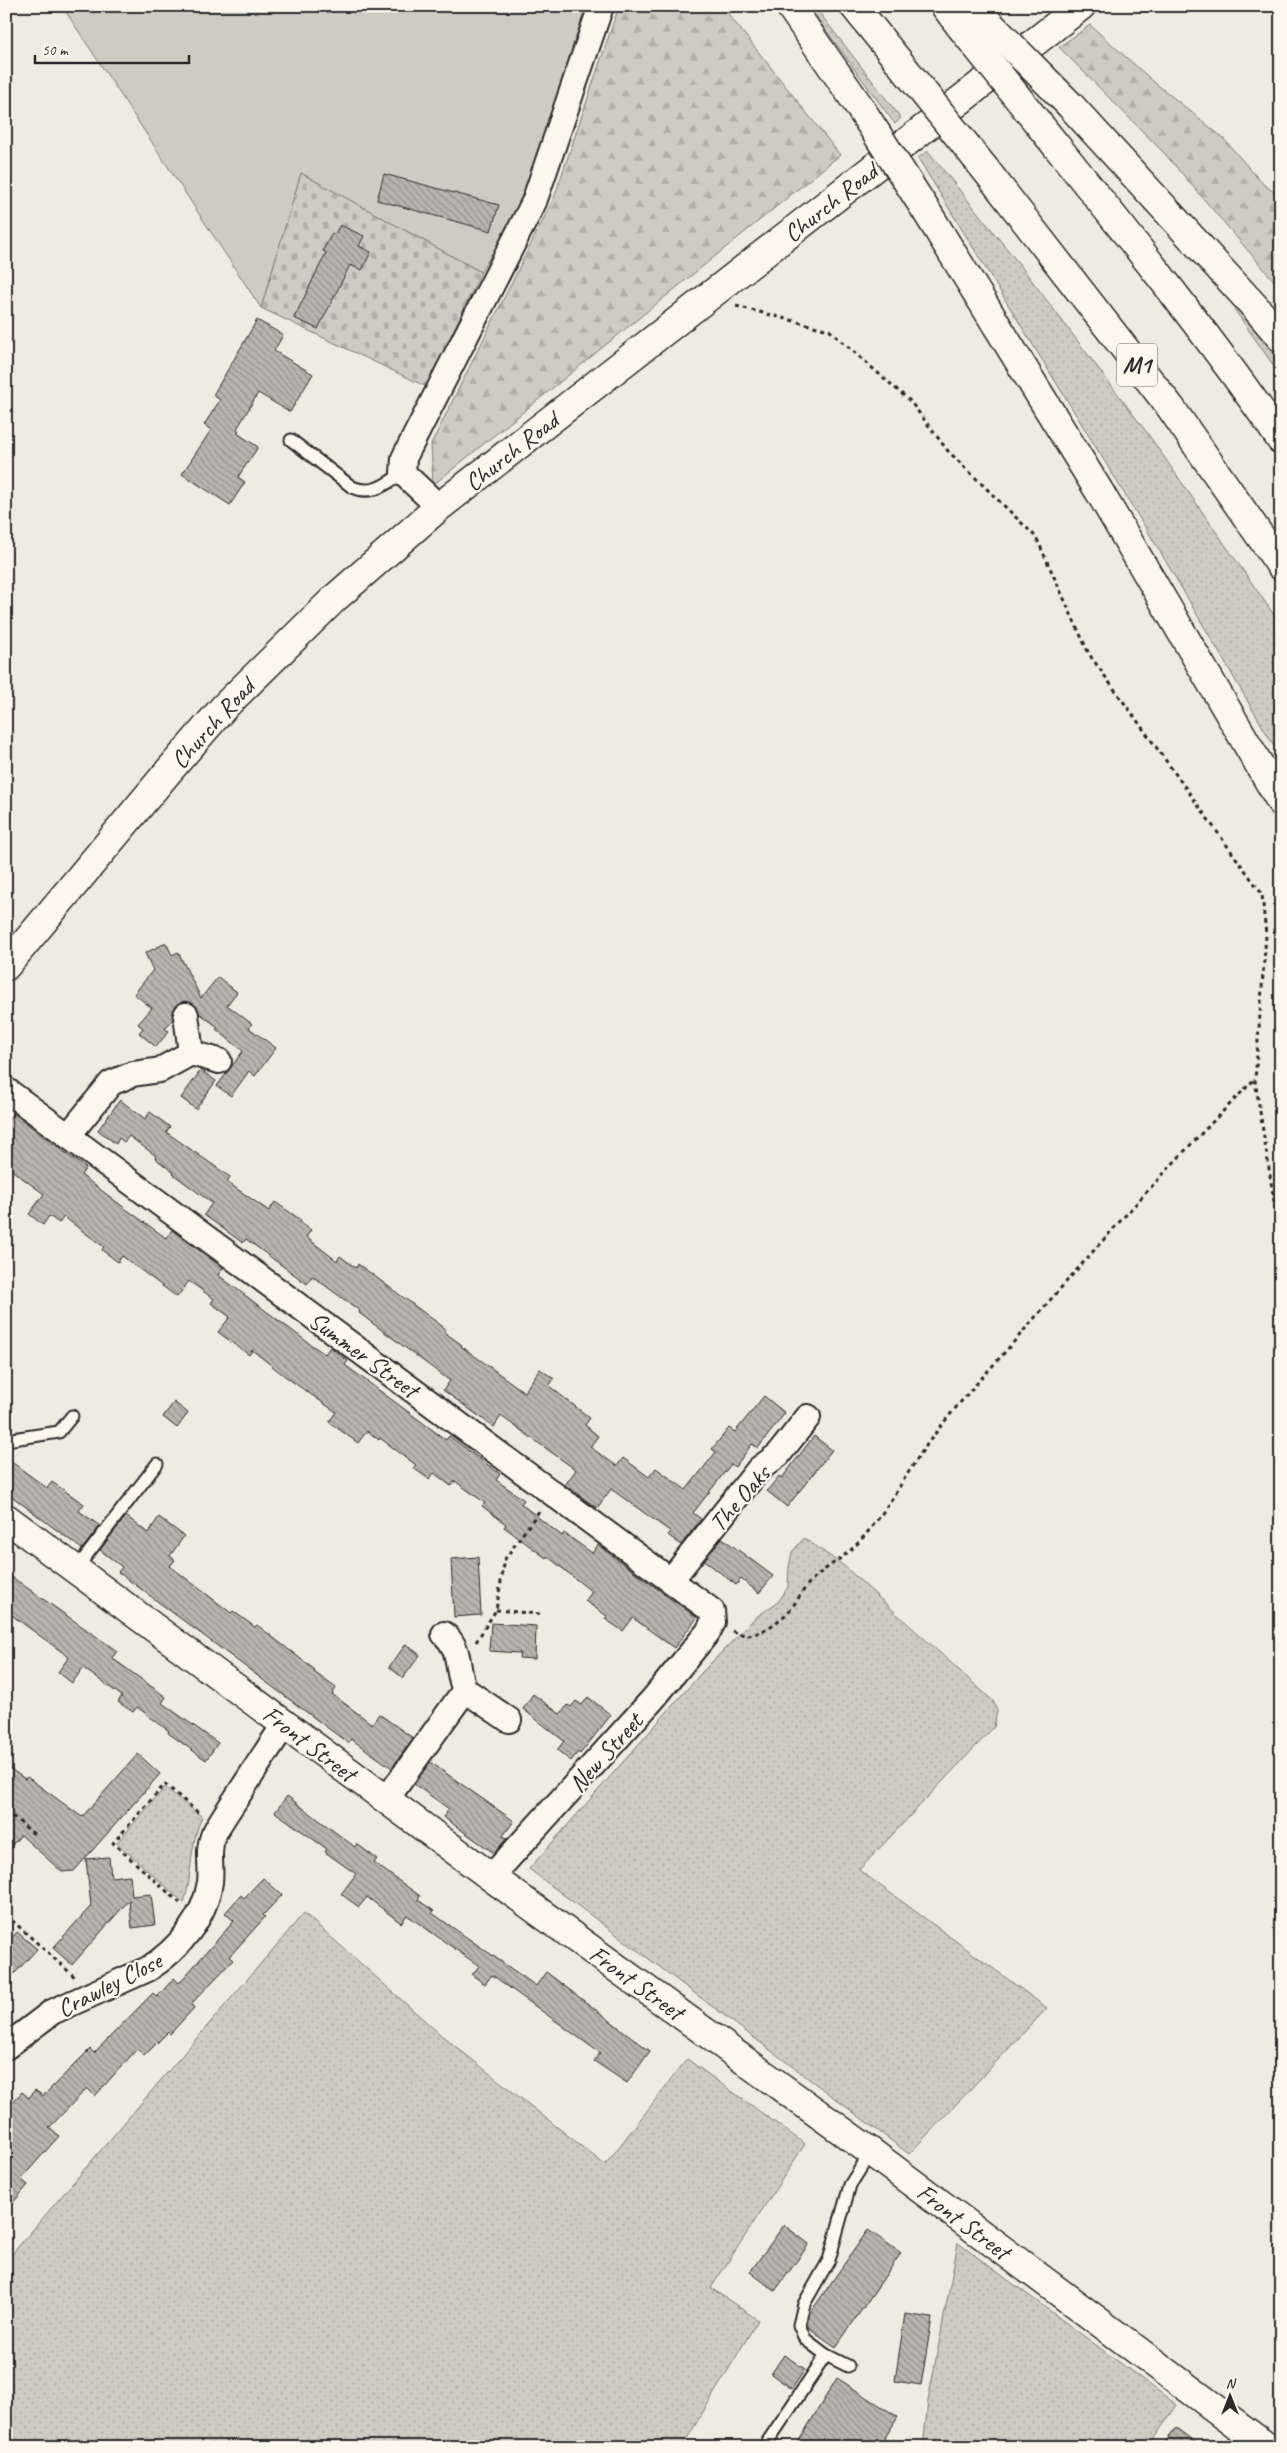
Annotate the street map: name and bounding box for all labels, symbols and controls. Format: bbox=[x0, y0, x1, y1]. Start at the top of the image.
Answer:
scale bar bbox=[35, 32, 189, 64]
text: 50 m bbox=[42, 41, 69, 60]
street label: Church Road bbox=[777, 154, 887, 249]
road number: M1 bbox=[1117, 344, 1157, 386]
street label: Church Road bbox=[458, 403, 568, 498]
street label: Church Road bbox=[164, 669, 264, 776]
street label: Summer Street bbox=[302, 1304, 428, 1408]
street label: The Oaks bbox=[702, 1457, 779, 1539]
street label: Front Street bbox=[256, 1698, 365, 1791]
street label: New Street bbox=[562, 1704, 652, 1799]
street label: Front Street bbox=[583, 1938, 693, 2030]
street label: Crawley Close bbox=[52, 1944, 169, 2025]
street label: Front Street bbox=[910, 2176, 1019, 2269]
north arrow bbox=[1204, 2370, 1254, 2420]
text: N bbox=[1226, 2375, 1237, 2392]

